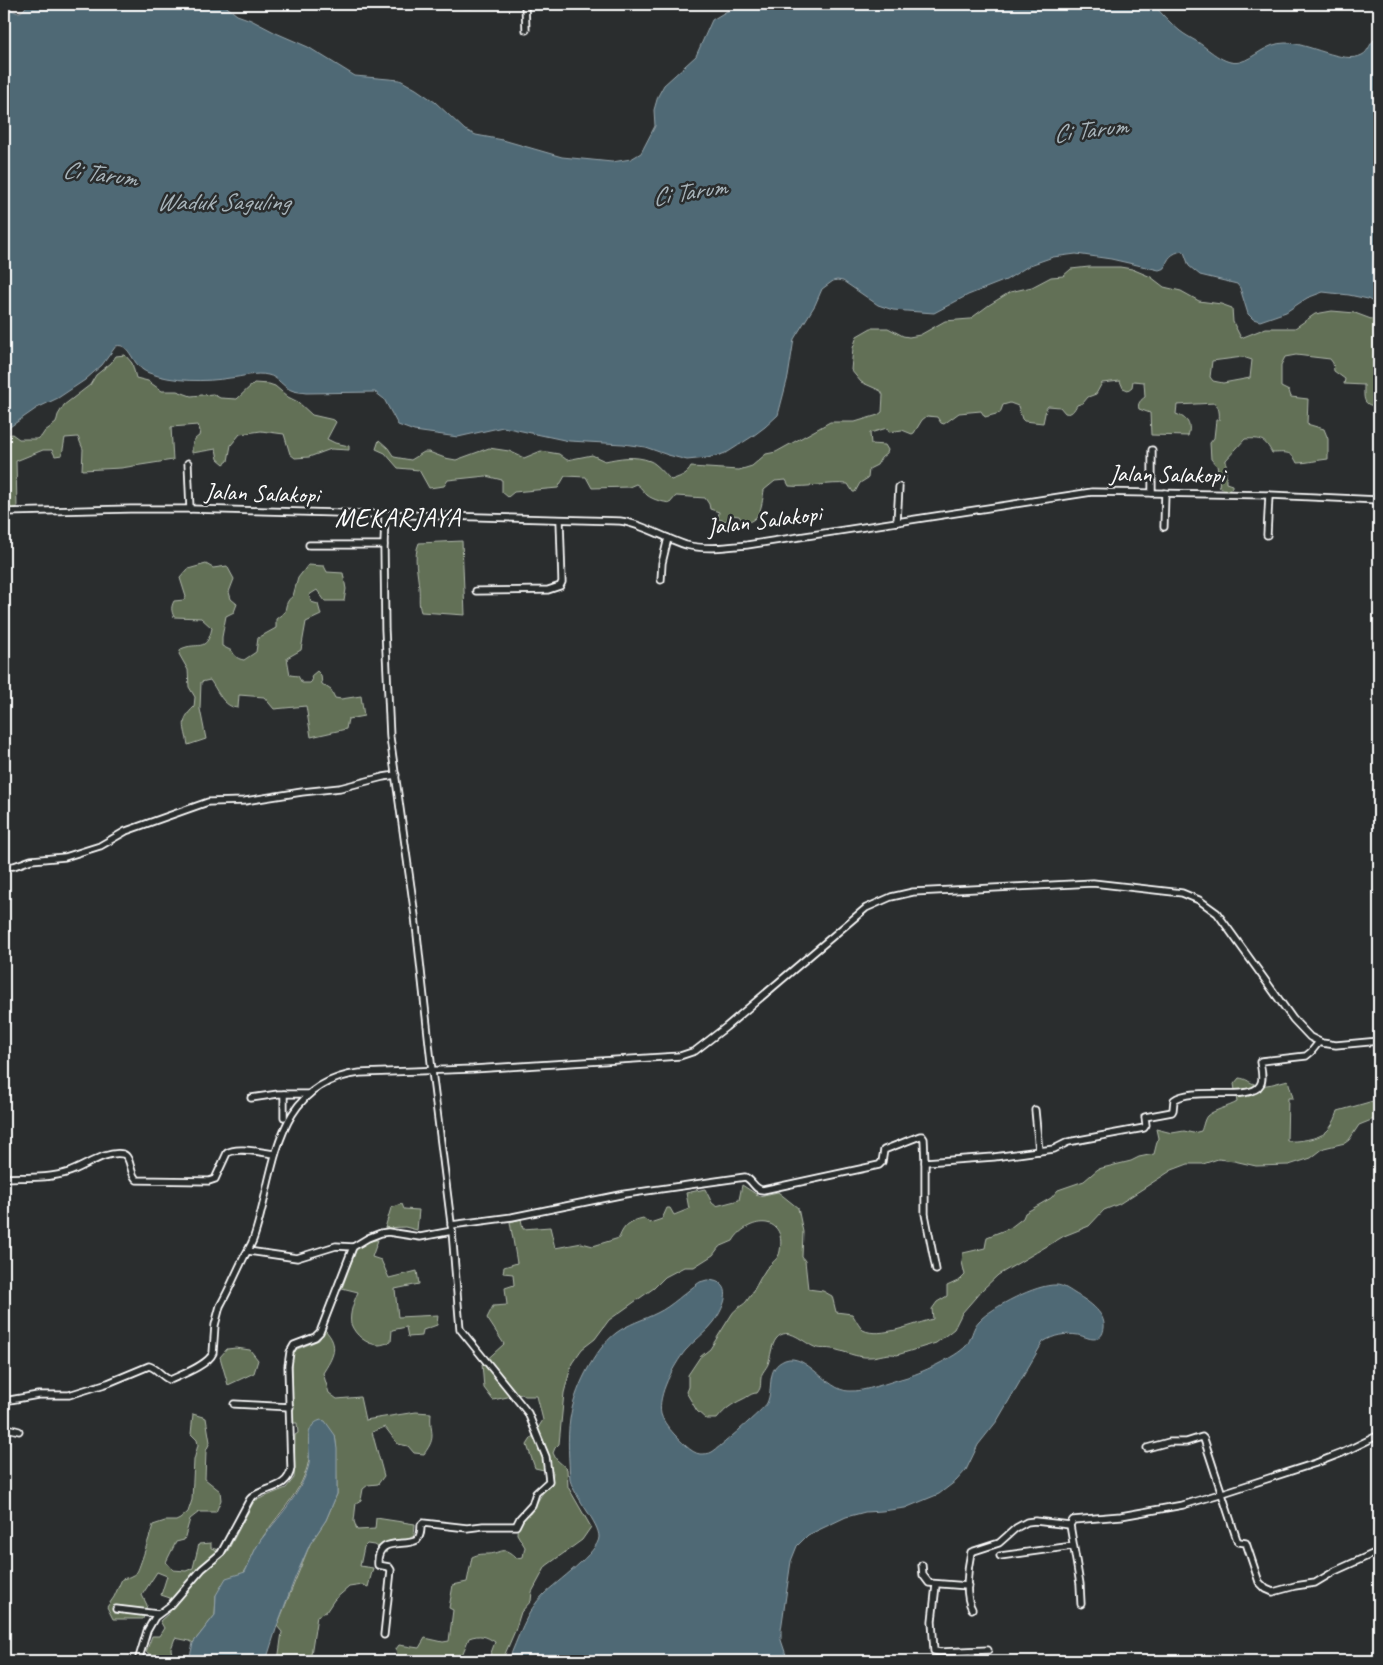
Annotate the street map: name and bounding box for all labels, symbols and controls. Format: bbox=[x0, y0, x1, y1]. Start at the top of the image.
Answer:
water label: Ci Tarum bbox=[1051, 109, 1132, 150]
water label: Ci Tarum bbox=[61, 154, 142, 195]
water label: Ci Tarum bbox=[650, 170, 731, 214]
water label: Waduk Saguling bbox=[157, 186, 293, 218]
street label: Jalan Salakopi bbox=[1108, 458, 1228, 490]
street label: Jalan Salakopi bbox=[203, 476, 323, 510]
street label: Jalan Salakopi bbox=[704, 498, 826, 542]
district label: MEKARJAYA bbox=[335, 501, 462, 534]

